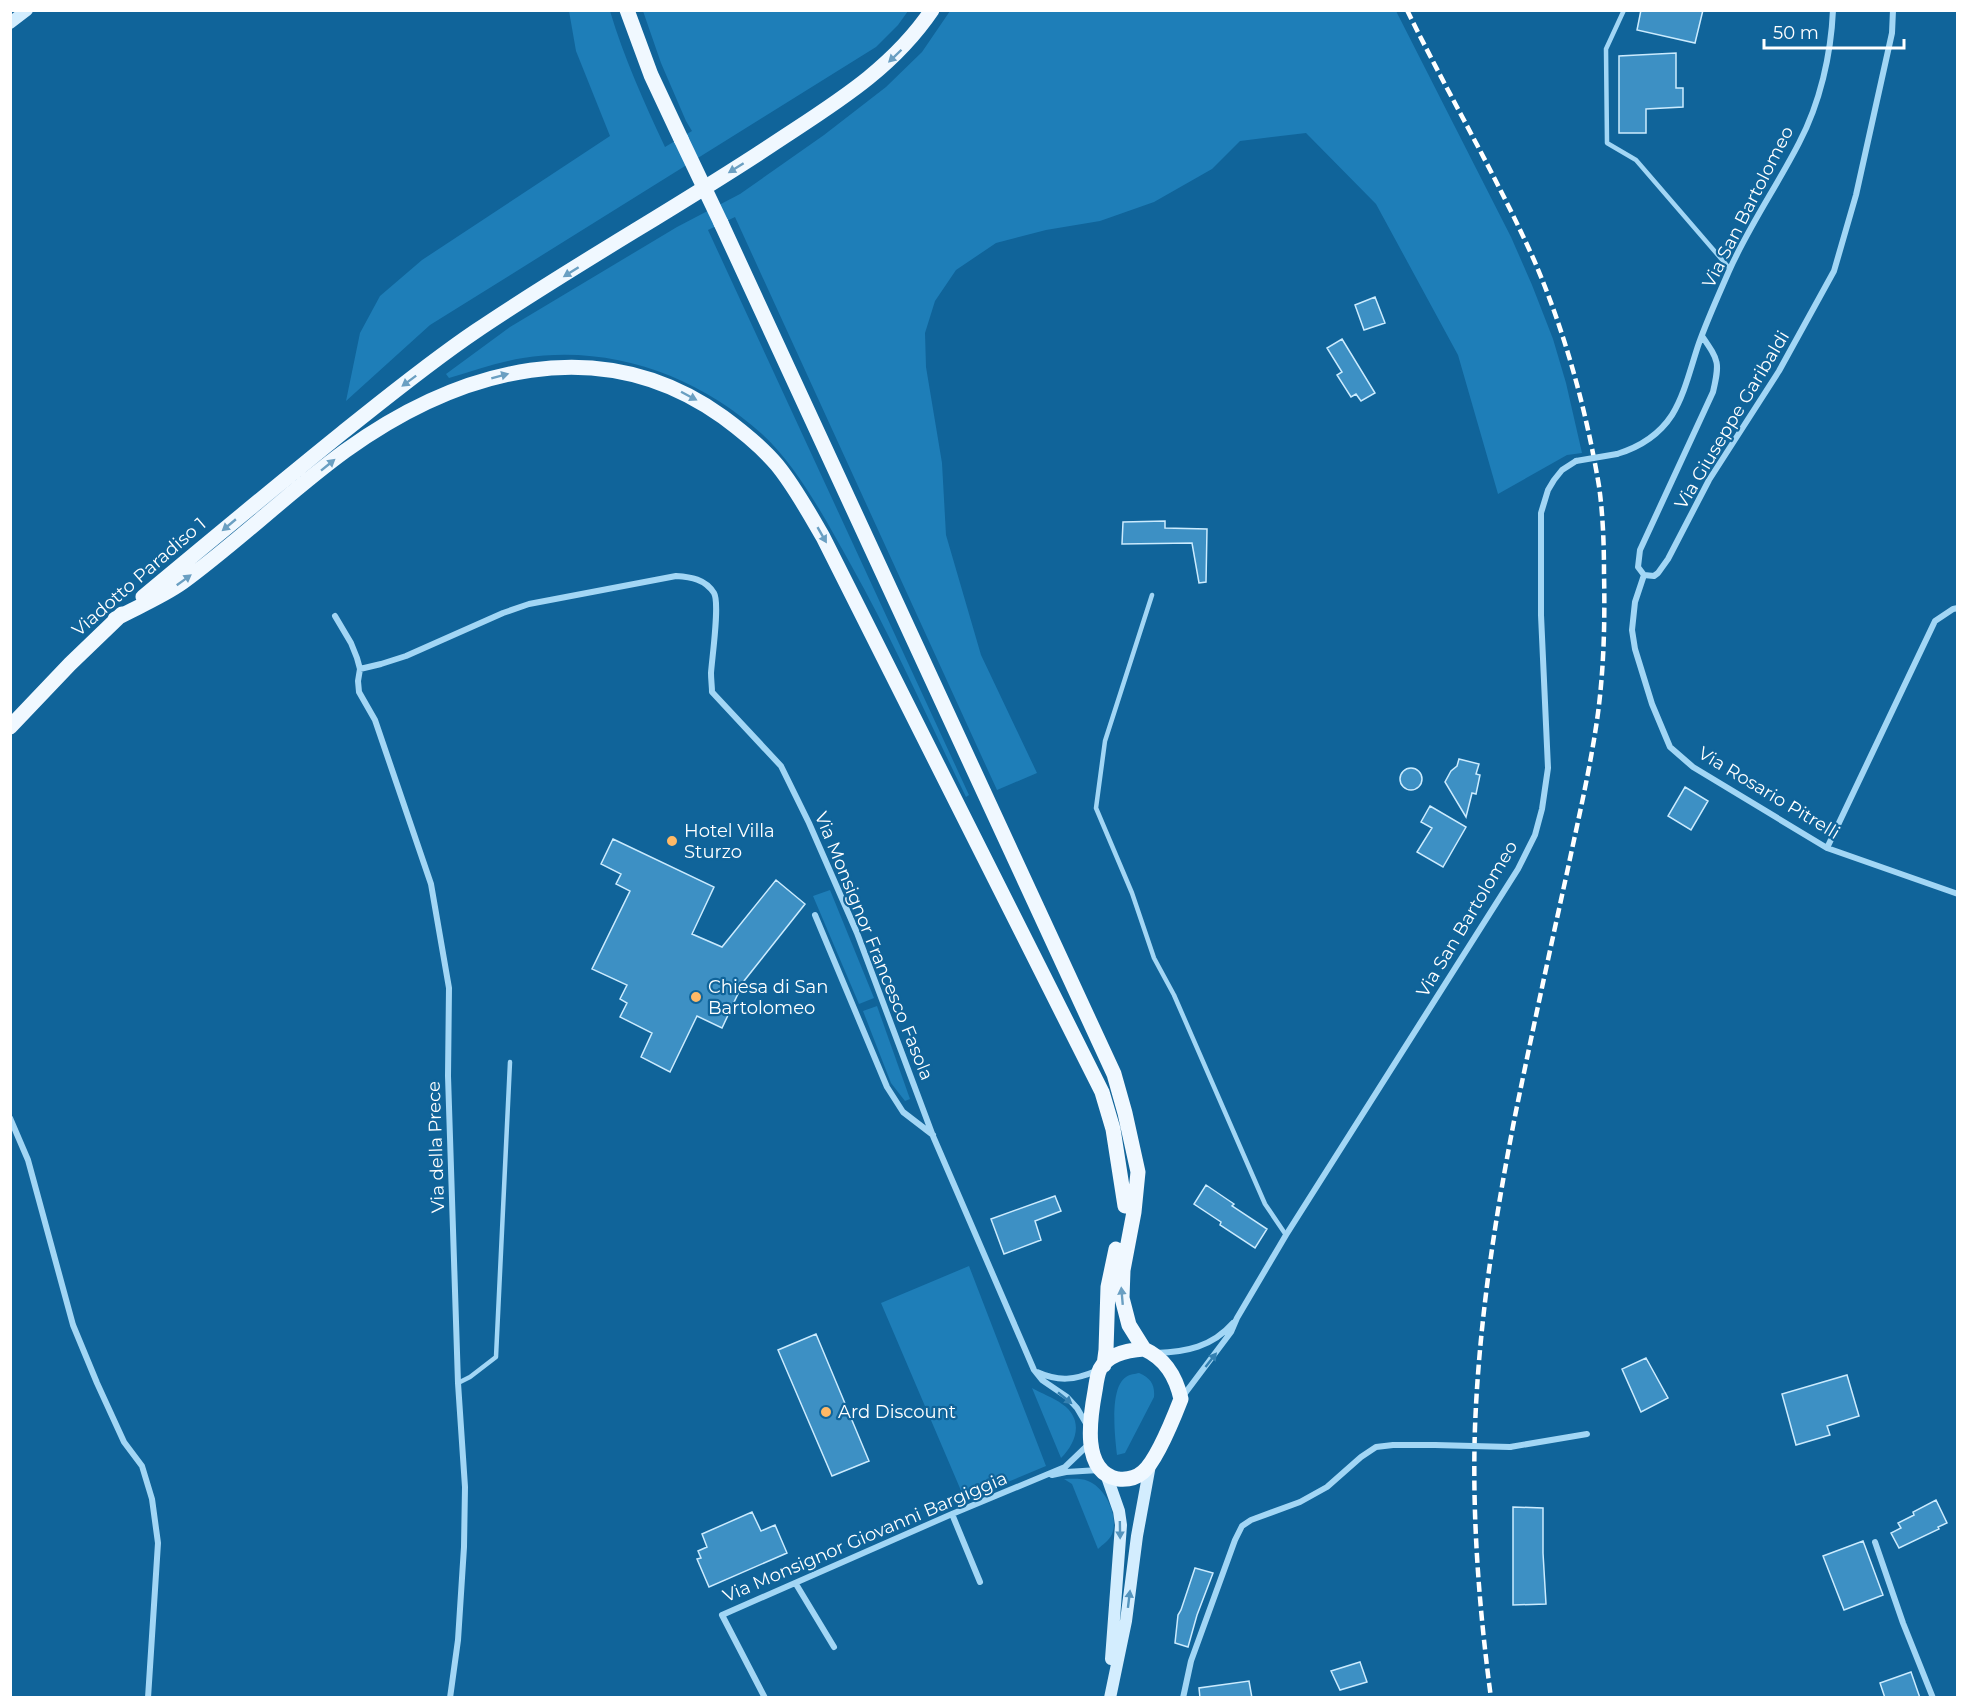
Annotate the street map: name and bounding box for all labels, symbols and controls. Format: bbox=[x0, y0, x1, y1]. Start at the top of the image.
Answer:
scale bar bbox=[1764, 12, 1904, 50]
text: 50 m bbox=[1773, 22, 1819, 44]
one-way arrow bbox=[887, 49, 902, 63]
street label: Via San Bartolomeo bbox=[1698, 123, 1798, 291]
one-way arrow bbox=[728, 163, 744, 174]
one-way arrow bbox=[563, 266, 579, 277]
street label: Via Giuseppe Garibaldi bbox=[1670, 327, 1794, 513]
one-way arrow bbox=[491, 371, 509, 380]
one-way arrow bbox=[402, 375, 418, 387]
one-way arrow bbox=[681, 391, 698, 401]
one-way arrow bbox=[320, 459, 335, 472]
street label: Viadotto Paradiso 1 bbox=[68, 513, 210, 641]
one-way arrow bbox=[221, 519, 237, 532]
one-way arrow bbox=[816, 527, 827, 543]
one-way arrow bbox=[176, 574, 192, 586]
street label: Via Rosario Pitrelli bbox=[1694, 742, 1844, 844]
street label: Via Monsignor Francesco Fasola bbox=[810, 809, 938, 1083]
place label: Hotel Villa Sturzo bbox=[684, 820, 775, 863]
marker: Hotel Villa Sturzo bbox=[665, 834, 679, 848]
street label: Via San Bartolomeo bbox=[1412, 837, 1522, 1001]
place label: Chiesa di San Bartolomeo bbox=[708, 976, 828, 1019]
marker: Chiesa di San Bartolomeo bbox=[689, 990, 703, 1004]
street label: Via della Prece bbox=[423, 1081, 449, 1213]
one-way arrow bbox=[1117, 1286, 1127, 1305]
one-way arrow bbox=[1204, 1352, 1216, 1367]
one-way arrow bbox=[1057, 1392, 1073, 1405]
place label: Ard Discount bbox=[838, 1401, 956, 1423]
marker: Ard Discount bbox=[819, 1405, 833, 1419]
street label: Via Monsignor Giovanni Bargiggia bbox=[720, 1467, 1010, 1607]
one-way arrow bbox=[1115, 1521, 1125, 1540]
one-way arrow bbox=[1124, 1589, 1133, 1608]

